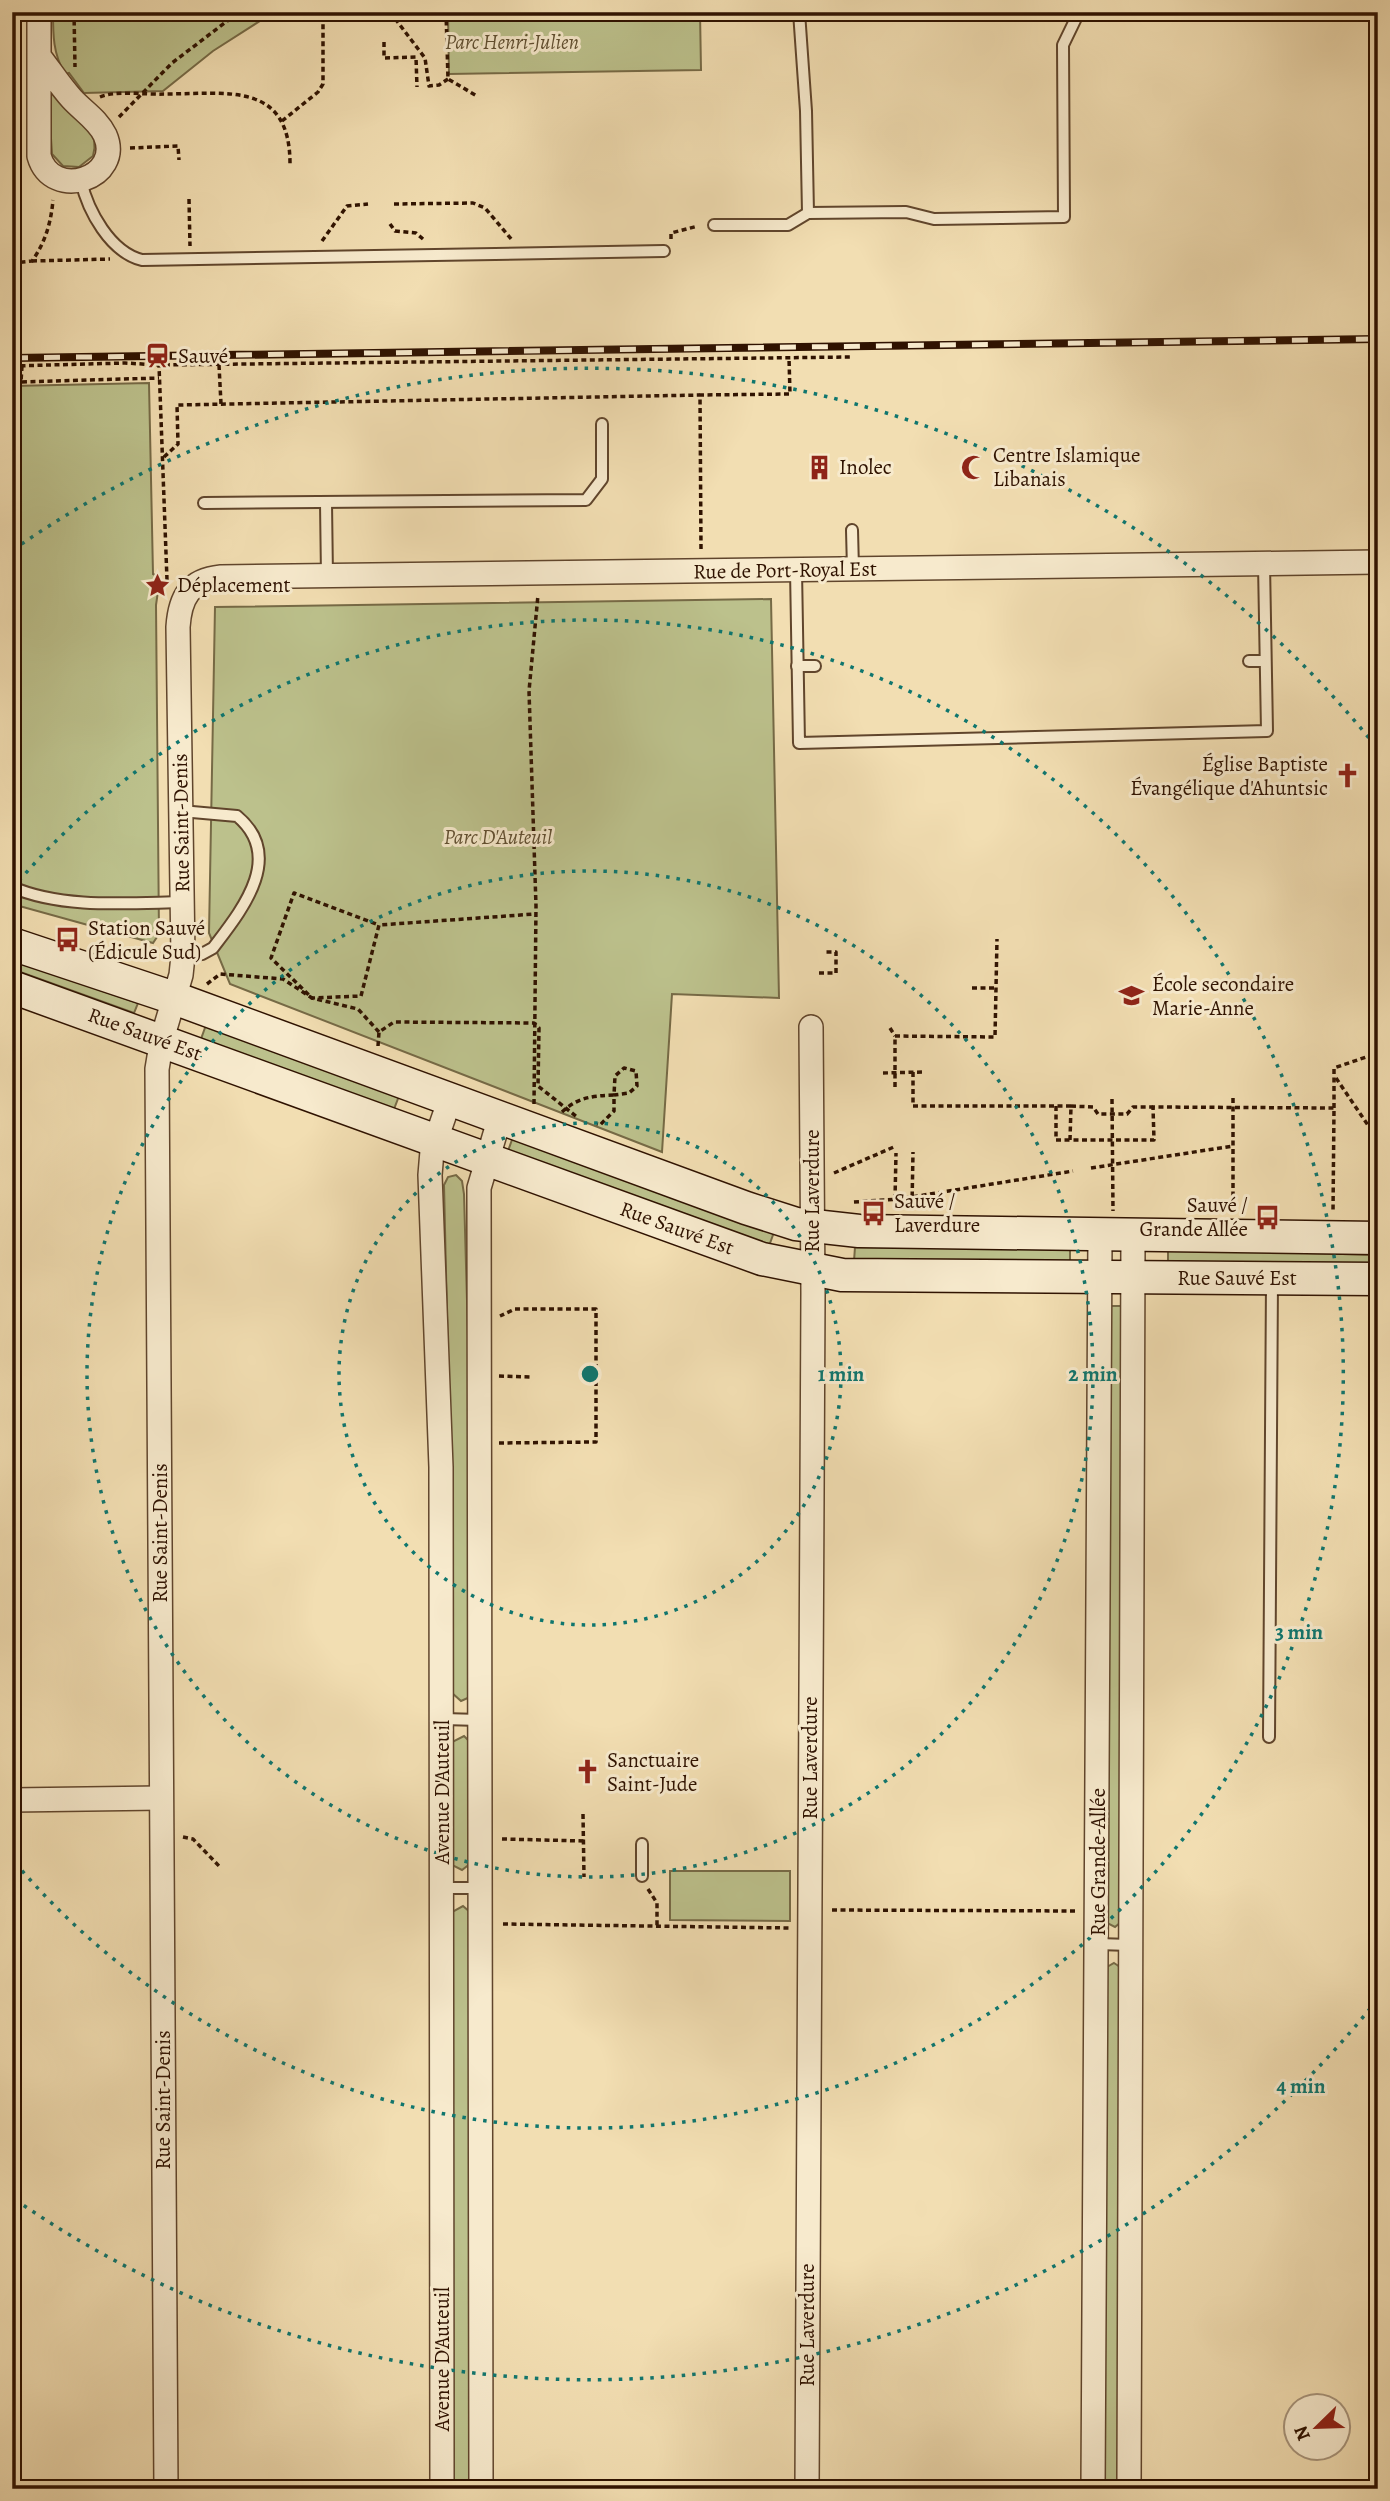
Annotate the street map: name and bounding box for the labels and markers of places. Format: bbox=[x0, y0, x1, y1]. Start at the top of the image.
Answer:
station icon: Sauvé bbox=[144, 342, 172, 370]
place label: Sauvé bbox=[178, 342, 228, 370]
place label: Centre Islamique Libanais bbox=[993, 441, 1140, 493]
building icon: Inolec bbox=[805, 453, 833, 481]
place label: Inolec bbox=[839, 453, 892, 481]
mosque icon: Centre Islamique Libanais bbox=[959, 453, 987, 481]
place icon: Déplacement bbox=[143, 571, 171, 599]
place label: Déplacement bbox=[177, 571, 291, 599]
place label: Église Baptiste Évangélique d'Ahuntsic bbox=[1130, 750, 1328, 802]
church icon: Église Baptiste Évangélique d'Ahuntsic bbox=[1334, 762, 1362, 790]
place label: Station Sauvé (Édicule Sud) bbox=[88, 914, 205, 966]
bus stop icon: Station Sauvé (Édicule Sud) bbox=[54, 926, 82, 954]
place label: École secondaire Marie-Anne bbox=[1152, 970, 1294, 1022]
school or university icon: École secondaire Marie-Anne bbox=[1118, 982, 1146, 1010]
place label: Sauvé / Laverdure bbox=[894, 1187, 980, 1239]
place label: Sauvé / Grande Allée bbox=[1140, 1191, 1248, 1243]
bus stop icon: Sauvé / Laverdure bbox=[860, 1199, 888, 1227]
bus stop icon: Sauvé / Grande Allée bbox=[1254, 1203, 1282, 1231]
centre of rings bbox=[578, 1362, 602, 1386]
place label: Sanctuaire Saint-Jude bbox=[607, 1746, 699, 1798]
church icon: Sanctuaire Saint-Jude bbox=[573, 1758, 601, 1786]

